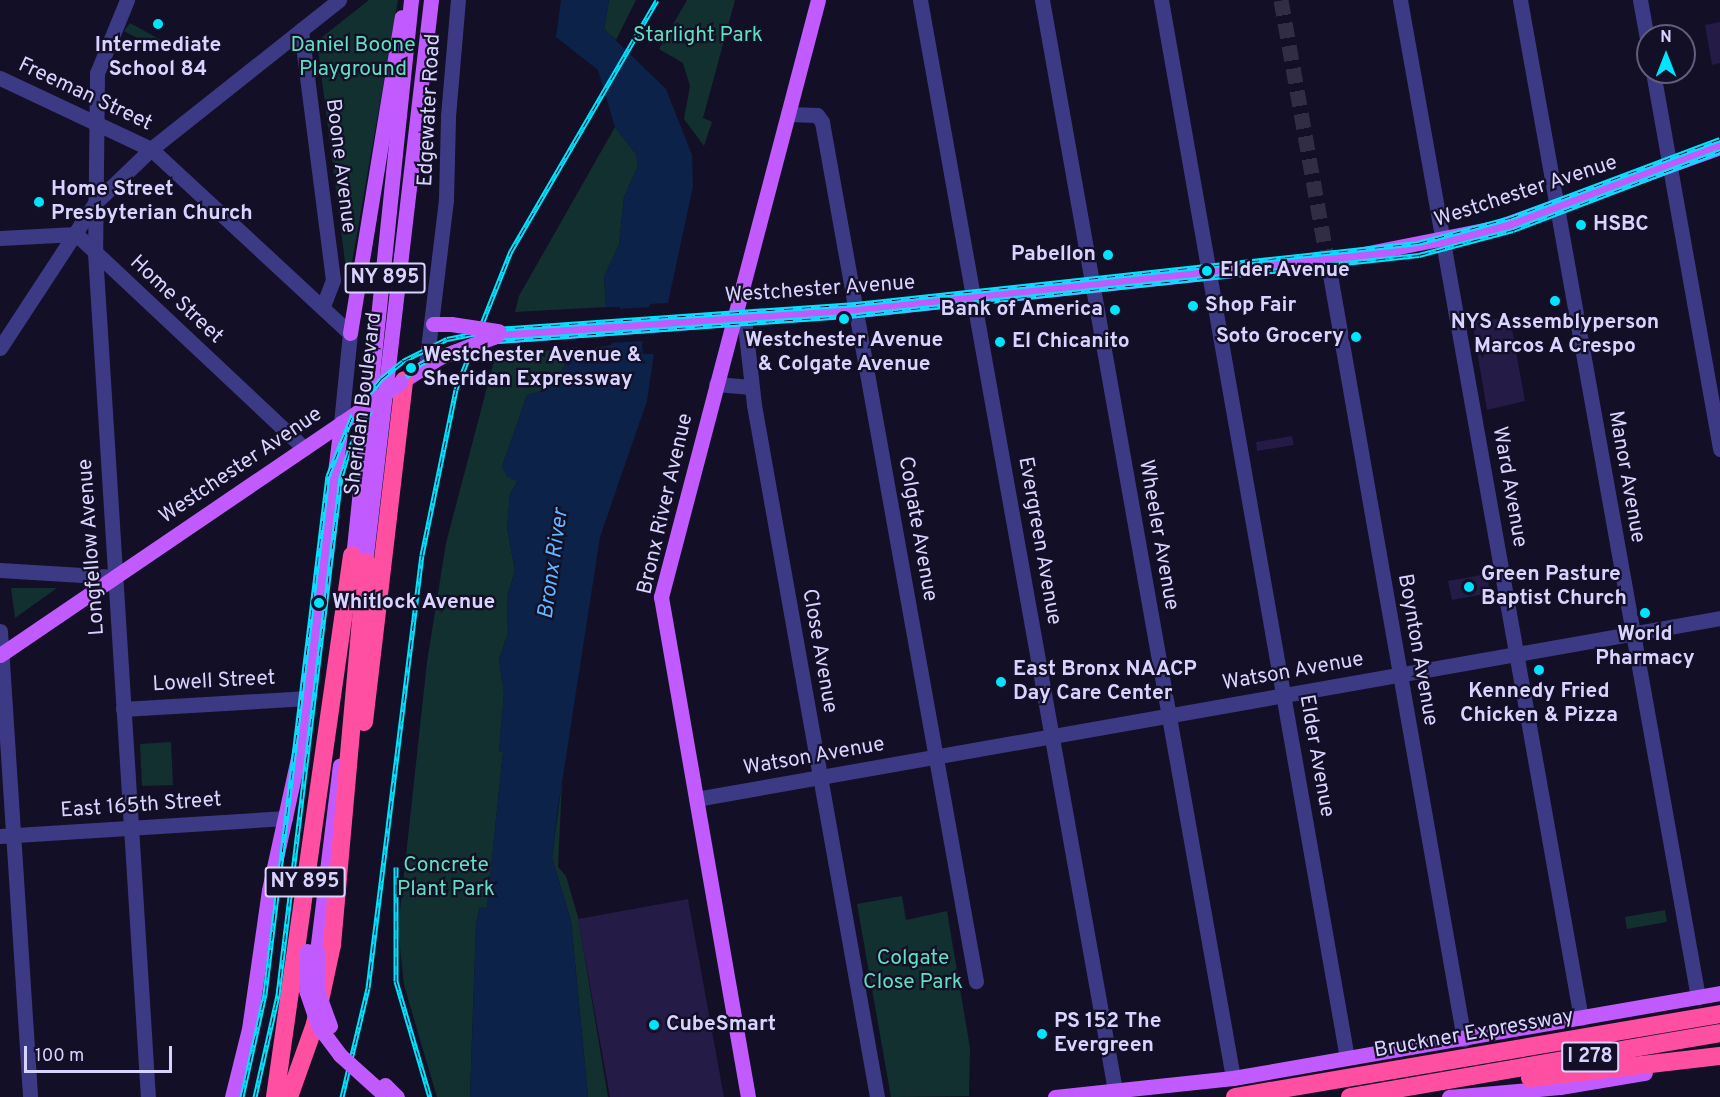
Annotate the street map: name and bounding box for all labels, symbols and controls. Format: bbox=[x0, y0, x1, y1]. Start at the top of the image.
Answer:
marker: Intermediate School 84 bbox=[151, 17, 165, 31]
park label: Starlight Park bbox=[633, 23, 763, 49]
north arrow bbox=[1636, 24, 1696, 84]
text: N bbox=[1660, 28, 1672, 48]
place label: Intermediate School 84 bbox=[95, 33, 221, 83]
park label: Daniel Boone Playground bbox=[290, 33, 416, 83]
street label: Edgewater Road bbox=[413, 33, 447, 187]
street label: Freeman Street bbox=[14, 53, 156, 137]
street label: Boone Avenue bbox=[319, 97, 361, 235]
street label: Westchester Avenue bbox=[1431, 150, 1621, 234]
place label: Home Street Presbyterian Church bbox=[51, 177, 253, 227]
marker: Home Street Presbyterian Church bbox=[32, 195, 46, 209]
place label: HSBC bbox=[1593, 212, 1649, 238]
marker: HSBC bbox=[1574, 218, 1588, 232]
place label: Pabellon bbox=[1011, 242, 1096, 268]
marker: Pabellon bbox=[1101, 248, 1115, 262]
street label: Home Street bbox=[124, 250, 228, 350]
place label: Elder Avenue bbox=[1220, 258, 1351, 284]
road number: NY 895 bbox=[343, 261, 427, 295]
marker: Elder Avenue bbox=[1198, 262, 1216, 280]
street label: Westchester Avenue bbox=[724, 271, 916, 309]
place label: Shop Fair bbox=[1205, 293, 1296, 319]
marker: NYS Assemblyperson Marcos A Crespo bbox=[1548, 294, 1562, 308]
place label: Bank of America bbox=[940, 297, 1103, 323]
marker: Shop Fair bbox=[1186, 299, 1200, 313]
marker: Bank of America bbox=[1108, 303, 1122, 317]
place label: NYS Assemblyperson Marcos A Crespo bbox=[1450, 310, 1660, 360]
street label: Sheridan Boulevard bbox=[340, 311, 388, 497]
marker: Westchester Avenue & Colgate Avenue bbox=[837, 312, 851, 326]
place label: Soto Grocery bbox=[1216, 324, 1344, 350]
place label: Westchester Avenue & Colgate Avenue bbox=[744, 328, 944, 378]
place label: El Chicanito bbox=[1012, 329, 1130, 355]
marker: Soto Grocery bbox=[1349, 330, 1363, 344]
marker: El Chicanito bbox=[993, 335, 1007, 349]
place label: Westchester Avenue & Sheridan Expressway bbox=[423, 343, 643, 393]
marker: Westchester Avenue & Sheridan Expressway bbox=[404, 361, 418, 375]
street label: Westchester Avenue bbox=[155, 402, 327, 530]
street label: Manor Avenue bbox=[1602, 409, 1650, 545]
street label: Bronx River Avenue bbox=[633, 411, 699, 597]
street label: Ward Avenue bbox=[1486, 424, 1532, 550]
street label: Colgate Avenue bbox=[892, 454, 942, 604]
street label: Evergreen Avenue bbox=[1012, 455, 1066, 627]
street label: Longfellow Avenue bbox=[73, 457, 111, 637]
street label: Wheeler Avenue bbox=[1132, 457, 1184, 613]
water label: Bronx River bbox=[533, 507, 575, 621]
place label: Green Pasture Baptist Church bbox=[1481, 562, 1627, 612]
street label: Boynton Avenue bbox=[1391, 572, 1443, 728]
marker: Green Pasture Baptist Church bbox=[1462, 580, 1476, 594]
street label: Close Avenue bbox=[796, 586, 842, 716]
place label: Whitlock Avenue bbox=[332, 590, 496, 616]
marker: Whitlock Avenue bbox=[310, 594, 328, 612]
marker: World Pharmacy bbox=[1638, 606, 1652, 620]
place label: World Pharmacy bbox=[1595, 622, 1695, 672]
street label: Watson Avenue bbox=[1220, 647, 1366, 697]
place label: East Bronx NAACP Day Care Center bbox=[1013, 657, 1197, 707]
marker: Kennedy Fried Chicken & Pizza bbox=[1532, 663, 1546, 677]
street label: Lowell Street bbox=[152, 666, 276, 698]
marker: East Bronx NAACP Day Care Center bbox=[994, 675, 1008, 689]
place label: Kennedy Fried Chicken & Pizza bbox=[1460, 679, 1618, 729]
street label: Elder Avenue bbox=[1293, 692, 1339, 820]
street label: Watson Avenue bbox=[741, 732, 887, 782]
street label: East 165th Street bbox=[60, 788, 222, 824]
park label: Concrete Plant Park bbox=[397, 853, 495, 903]
road number: NY 895 bbox=[263, 865, 347, 899]
park label: Colgate Close Park bbox=[863, 946, 963, 996]
street label: Bruckner Expressway bbox=[1372, 1004, 1576, 1064]
place label: PS 152 The Evergreen bbox=[1054, 1009, 1161, 1059]
place label: CubeSmart bbox=[666, 1012, 776, 1038]
marker: CubeSmart bbox=[647, 1018, 661, 1032]
marker: PS 152 The Evergreen bbox=[1035, 1027, 1049, 1041]
scale bar bbox=[27, 1034, 176, 1072]
road number: I 278 bbox=[1560, 1040, 1620, 1074]
text: 100 m bbox=[35, 1045, 84, 1068]

